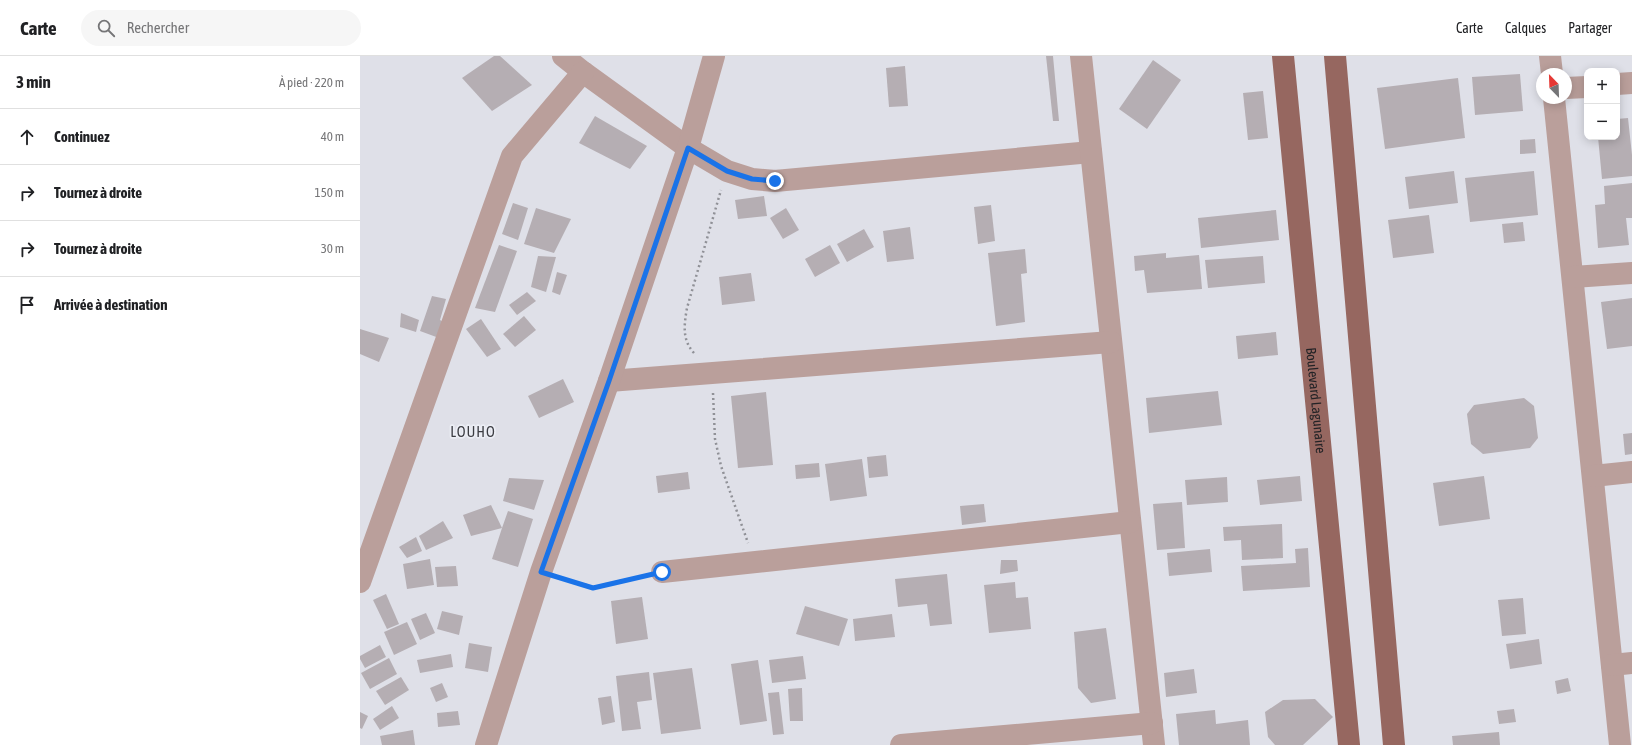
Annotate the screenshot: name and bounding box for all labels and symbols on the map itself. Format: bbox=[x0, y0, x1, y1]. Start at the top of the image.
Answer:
north arrow bbox=[1536, 68, 1572, 104]
route end bbox=[766, 172, 784, 190]
street label: Boulevard Lagunaire bbox=[1303, 347, 1329, 454]
district label: LOUHO bbox=[450, 423, 496, 440]
route start bbox=[653, 563, 671, 581]

